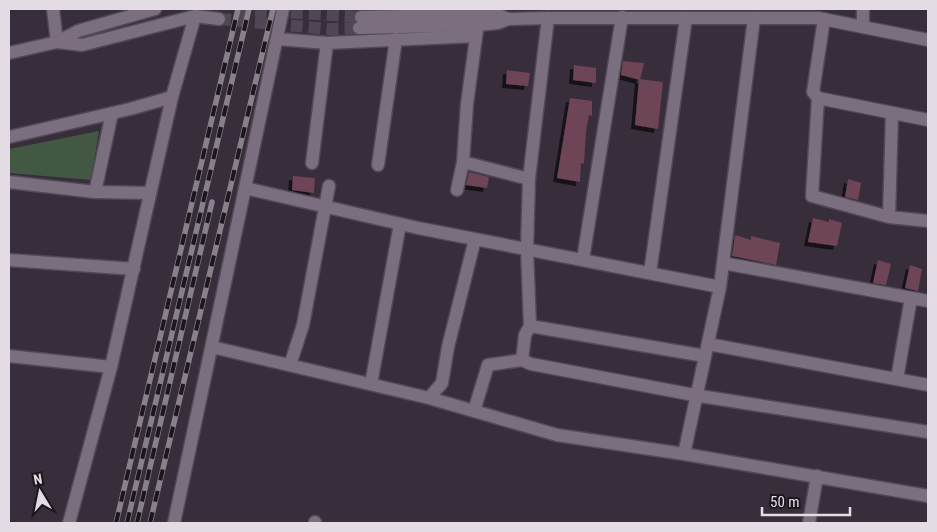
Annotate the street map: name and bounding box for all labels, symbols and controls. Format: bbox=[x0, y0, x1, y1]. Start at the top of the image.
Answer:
north arrow bbox=[15, 467, 65, 517]
text: N bbox=[32, 471, 43, 488]
scale bar bbox=[762, 484, 850, 516]
text: 50 m bbox=[770, 493, 800, 511]

